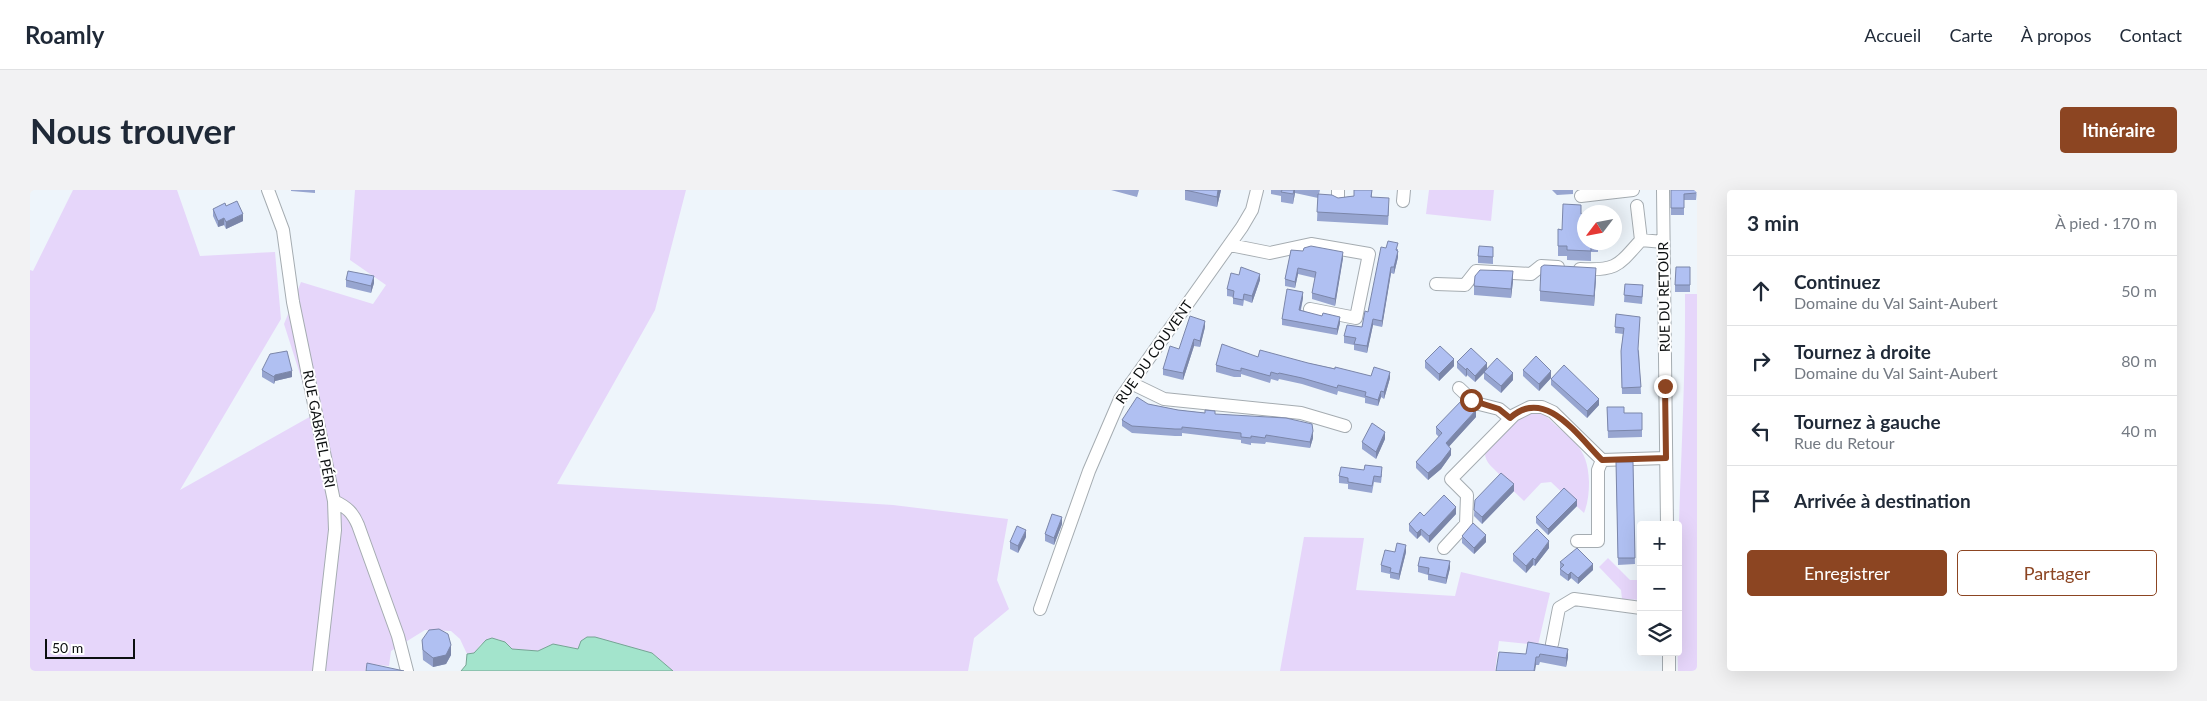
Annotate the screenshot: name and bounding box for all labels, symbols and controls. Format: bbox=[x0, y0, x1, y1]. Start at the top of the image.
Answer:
text: Roamly bbox=[25, 20, 104, 49]
text: Accueil bbox=[1864, 24, 1921, 46]
text: Carte bbox=[1949, 24, 1993, 46]
text: À propos bbox=[2021, 24, 2092, 46]
text: Contact bbox=[2120, 24, 2182, 46]
button: Itinéraire bbox=[2060, 107, 2177, 153]
text: Nous trouver bbox=[30, 109, 235, 151]
north arrow bbox=[1577, 205, 1622, 250]
text: 3 min bbox=[1747, 210, 1799, 235]
text: À pied · 170 m bbox=[2055, 213, 2157, 232]
street label: RUE DU RETOUR bbox=[1654, 242, 1673, 352]
text: Continuez bbox=[1794, 270, 1880, 293]
icon: ahead bbox=[1747, 277, 1775, 305]
text: 50 m bbox=[2121, 281, 2157, 300]
text: Domaine du Val Saint-Aubert bbox=[1794, 293, 1998, 312]
street label: RUE DU COUVENT bbox=[1112, 296, 1196, 407]
text: Tournez à droite bbox=[1794, 340, 1931, 363]
icon: right bbox=[1747, 347, 1775, 375]
text: 80 m bbox=[2121, 351, 2157, 370]
text: Domaine du Val Saint-Aubert bbox=[1794, 363, 1998, 382]
street label: RUE GABRIEL PÉRI bbox=[300, 369, 339, 489]
route end bbox=[1654, 375, 1677, 398]
route start bbox=[1460, 389, 1483, 412]
text: Tournez à gauche bbox=[1794, 410, 1941, 433]
icon: left bbox=[1747, 417, 1775, 445]
text: 40 m bbox=[2121, 421, 2157, 440]
text: Rue du Retour bbox=[1794, 433, 1895, 452]
icon: arrive bbox=[1747, 487, 1775, 515]
text: Arrivée à destination bbox=[1794, 489, 1971, 512]
map controls bbox=[1637, 521, 1682, 656]
button: + bbox=[1637, 521, 1682, 566]
button: Enregistrer bbox=[1747, 550, 1947, 596]
button: Partager bbox=[1957, 550, 2157, 596]
button: − bbox=[1637, 566, 1682, 611]
button: layers bbox=[1637, 611, 1682, 656]
scale bar bbox=[45, 636, 135, 659]
text: 50 m bbox=[52, 639, 83, 656]

